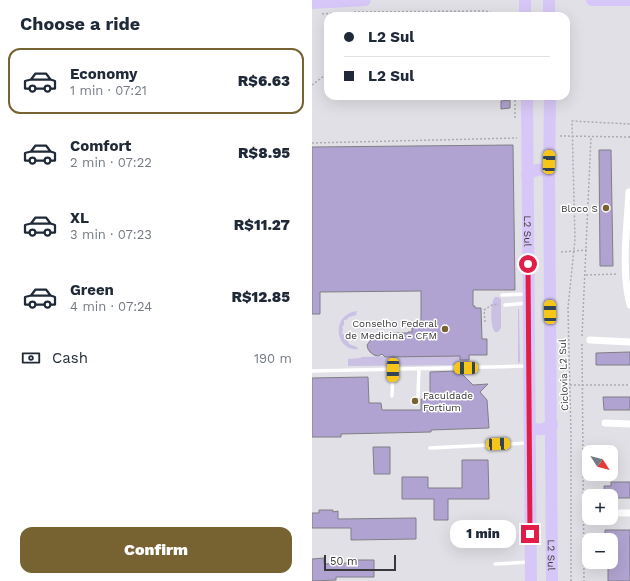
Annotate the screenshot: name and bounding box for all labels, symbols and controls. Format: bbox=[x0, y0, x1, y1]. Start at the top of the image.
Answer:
text: Choose a ride bbox=[20, 13, 140, 34]
text: L2 Sul bbox=[368, 28, 414, 46]
icon: car bbox=[22, 63, 58, 99]
text: Economy bbox=[70, 65, 137, 83]
text: L2 Sul bbox=[368, 67, 414, 85]
text: R$6.63 bbox=[238, 72, 290, 90]
text: 1 min · 07:21 bbox=[70, 83, 147, 98]
icon: car bbox=[22, 135, 58, 171]
text: Comfort bbox=[70, 137, 131, 155]
text: R$8.95 bbox=[238, 144, 290, 162]
car bbox=[543, 150, 555, 174]
text: 2 min · 07:22 bbox=[70, 155, 152, 170]
place label: Bloco S bbox=[561, 203, 598, 214]
marker: Bloco S bbox=[601, 203, 611, 213]
icon: car bbox=[22, 207, 58, 243]
text: XL bbox=[70, 209, 89, 227]
text: R$11.27 bbox=[234, 216, 290, 234]
street label: L2 Sul bbox=[522, 216, 533, 246]
text: 3 min · 07:23 bbox=[70, 227, 152, 242]
route start bbox=[519, 255, 537, 273]
icon: car bbox=[22, 279, 58, 315]
text: Green bbox=[70, 281, 114, 299]
text: R$12.85 bbox=[231, 288, 290, 306]
text: 4 min · 07:24 bbox=[70, 299, 152, 314]
car bbox=[544, 300, 556, 324]
place label: Conselho Federal de Medicina - CFM bbox=[345, 318, 437, 341]
marker: Conselho Federal de Medicina - CFM bbox=[440, 324, 450, 334]
street label: Ciclovia L2 Sul bbox=[557, 339, 570, 411]
icon: cash bbox=[20, 347, 42, 369]
text: Cash bbox=[52, 349, 88, 367]
text: 190 m bbox=[254, 351, 292, 366]
car bbox=[387, 358, 399, 382]
car bbox=[454, 362, 478, 374]
place label: Faculdade Fortium bbox=[423, 390, 473, 413]
marker: Faculdade Fortium bbox=[410, 396, 420, 406]
car bbox=[486, 437, 510, 451]
north arrow bbox=[582, 445, 618, 481]
map controls bbox=[582, 445, 618, 569]
button: + bbox=[582, 489, 618, 525]
callout: 1 min bbox=[450, 520, 516, 548]
route end bbox=[521, 525, 539, 543]
text: 1 min bbox=[466, 526, 500, 541]
button: Confirm bbox=[20, 527, 292, 573]
button: − bbox=[582, 533, 618, 569]
street label: L2 Sul bbox=[546, 540, 557, 570]
scale bar bbox=[324, 553, 396, 572]
text: 50 m bbox=[330, 555, 357, 568]

